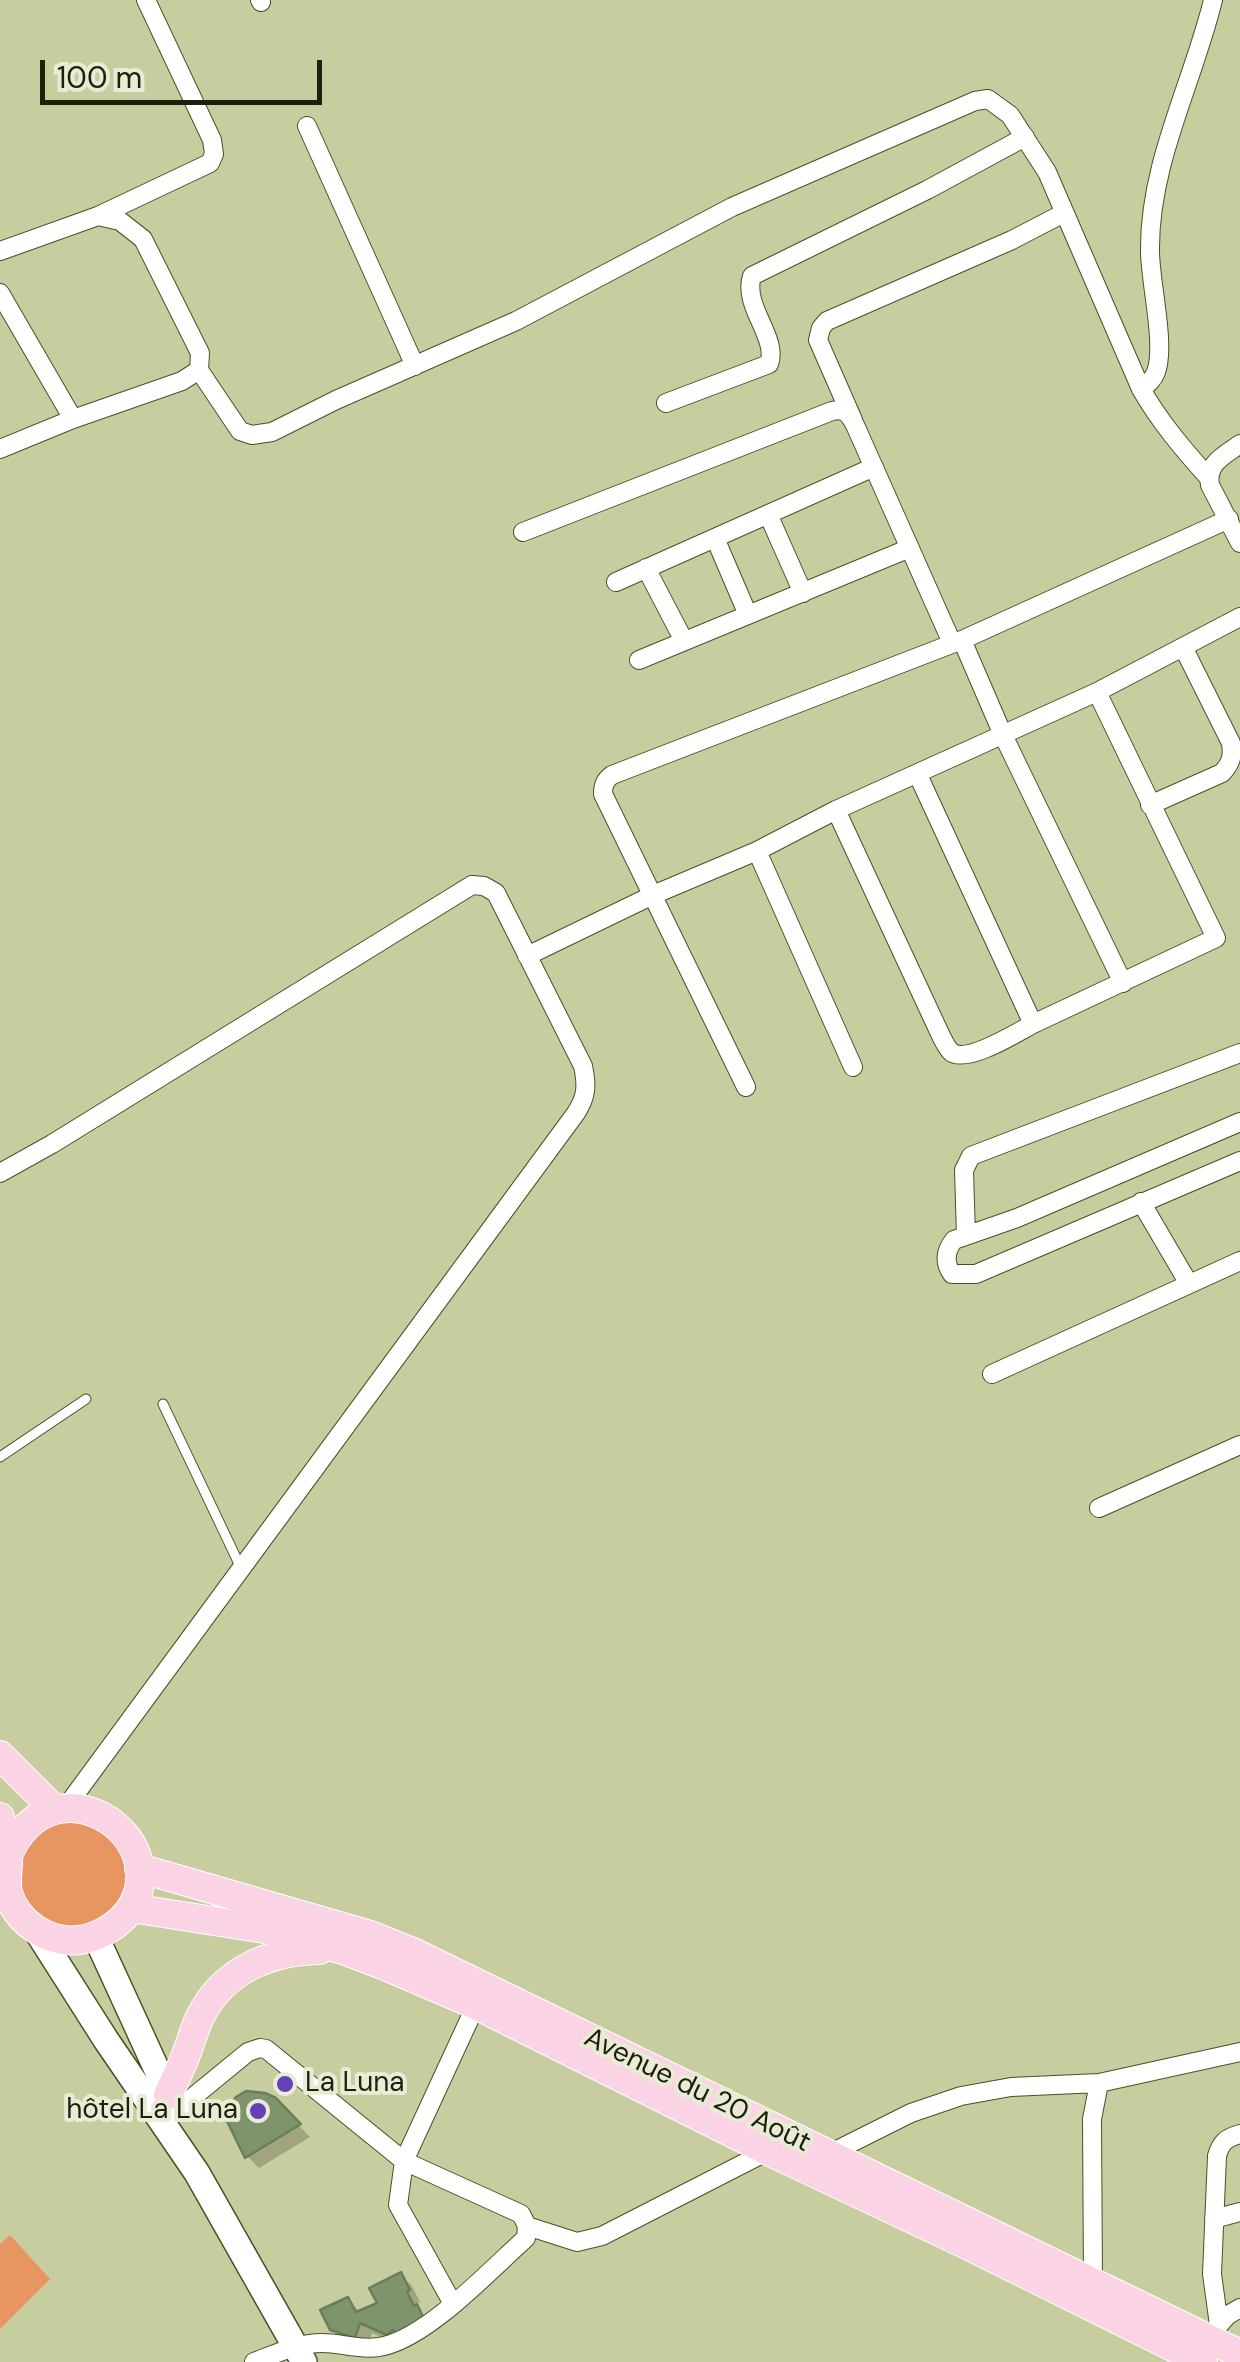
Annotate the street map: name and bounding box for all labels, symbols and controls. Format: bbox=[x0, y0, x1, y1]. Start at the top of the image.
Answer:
scale bar bbox=[45, 40, 328, 102]
text: 100 m bbox=[57, 58, 142, 97]
street label: Avenue du 20 Août bbox=[578, 2022, 816, 2160]
place label: La Luna bbox=[305, 2067, 405, 2101]
marker: La Luna bbox=[274, 2073, 296, 2095]
place label: hôtel La Luna bbox=[66, 2094, 238, 2128]
marker: hôtel La Luna bbox=[247, 2100, 269, 2122]

